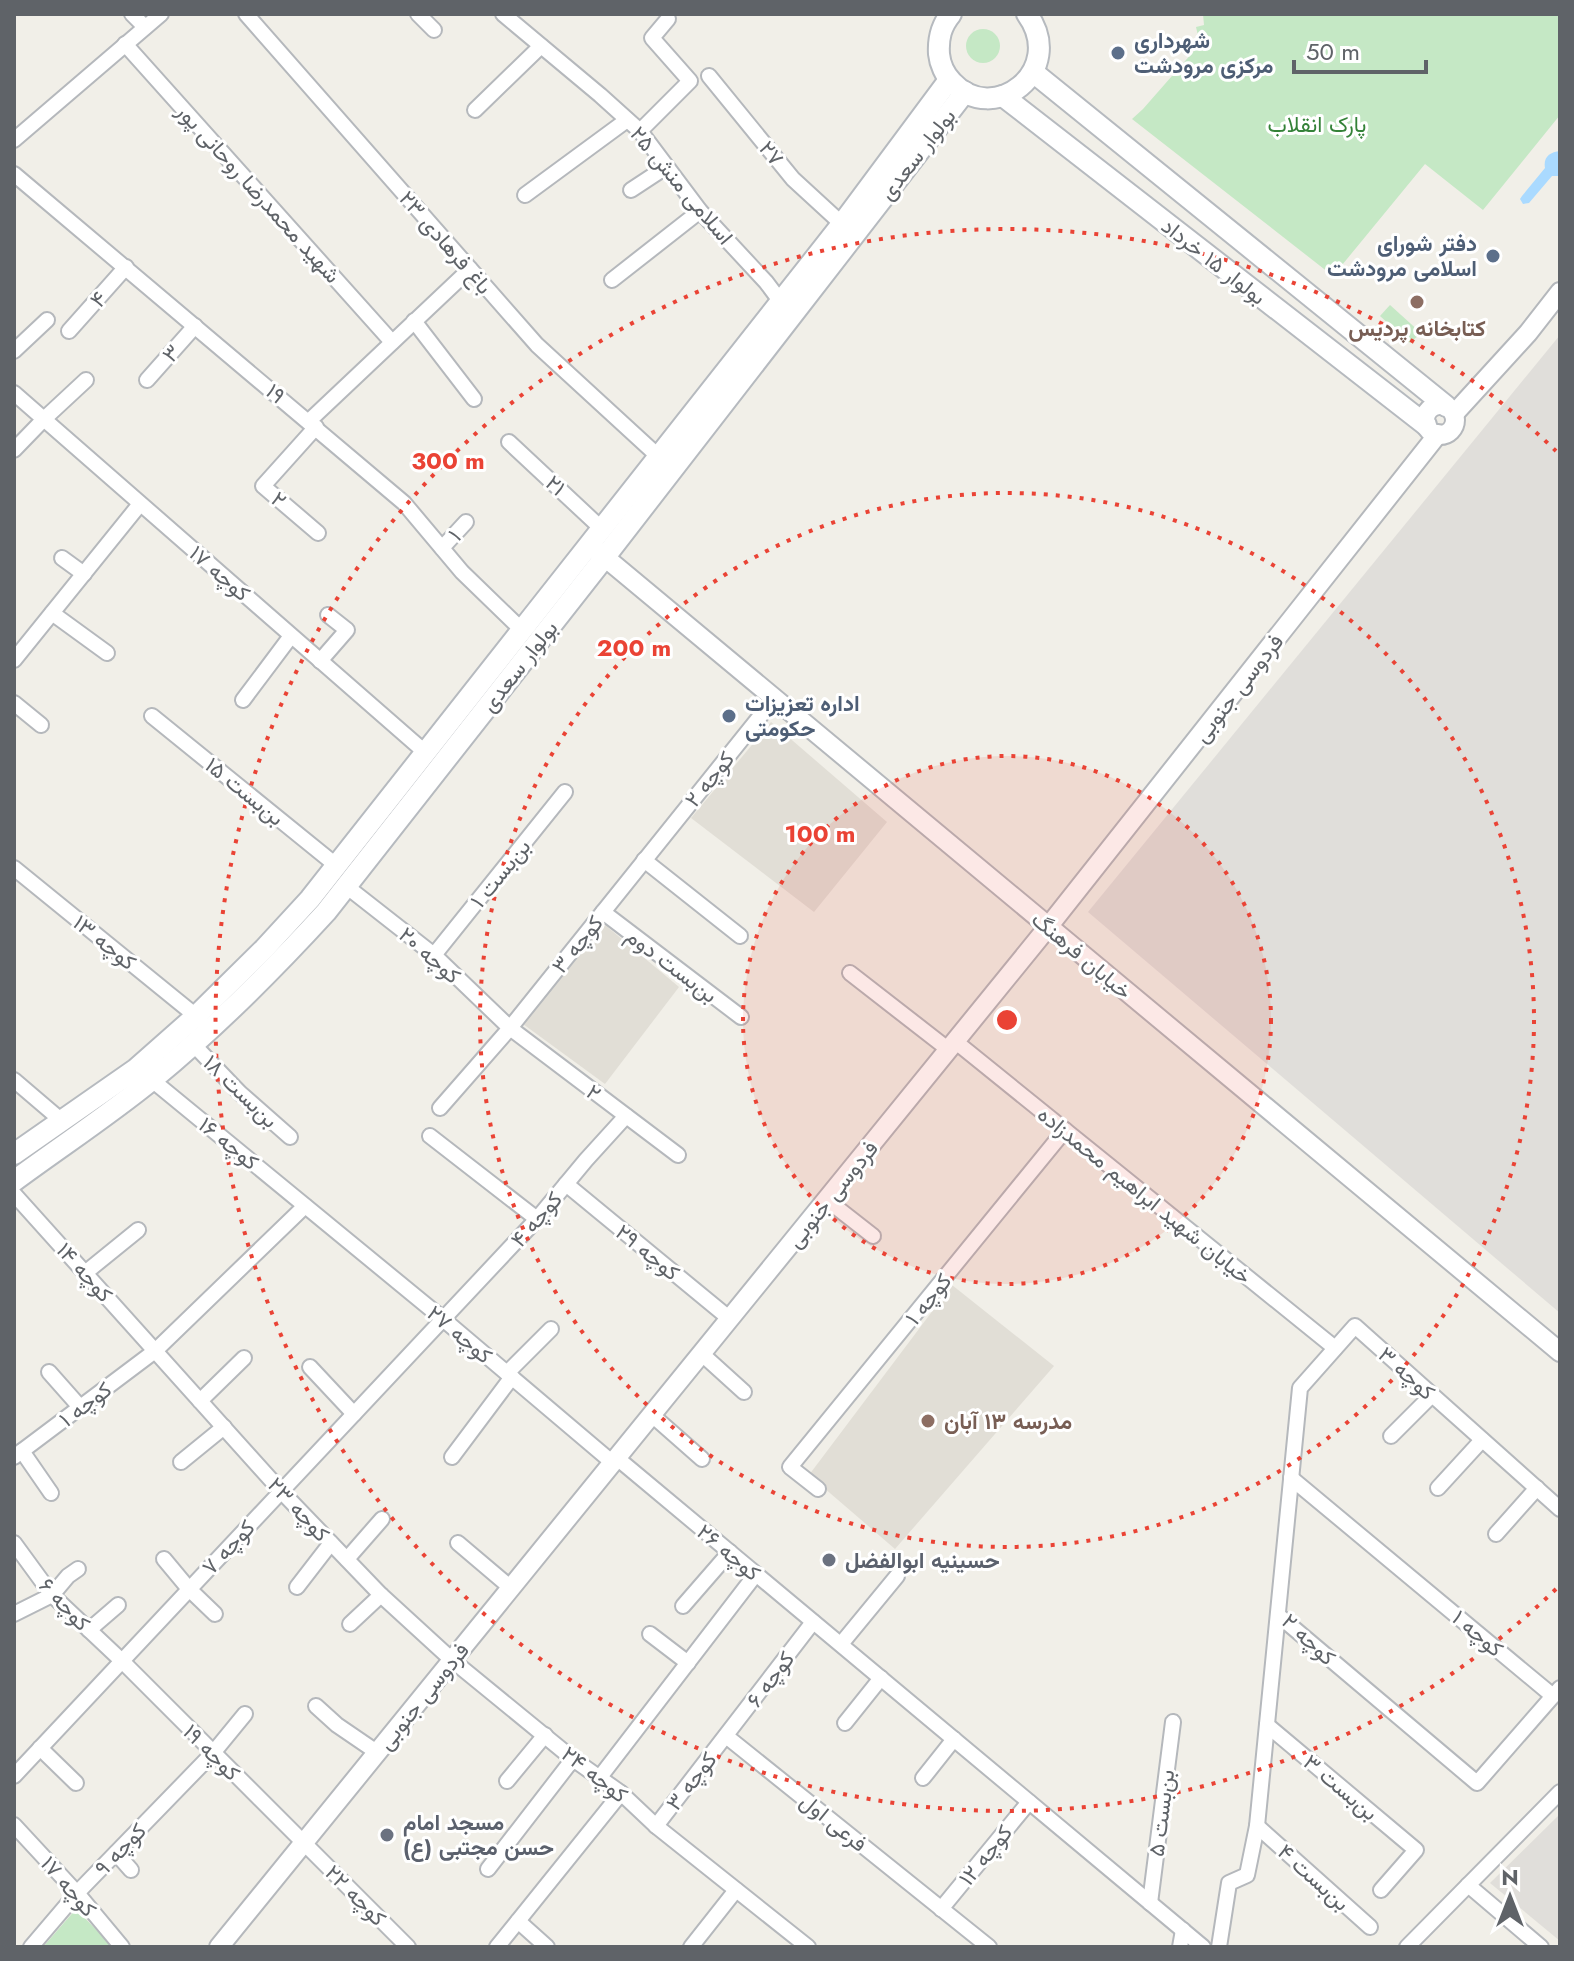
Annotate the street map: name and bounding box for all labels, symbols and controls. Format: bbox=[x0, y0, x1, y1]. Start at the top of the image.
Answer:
place label: شهرداری مرکزی مرودشت bbox=[1134, 24, 1274, 81]
scale bar bbox=[1294, 24, 1426, 74]
text: 50 m bbox=[1306, 34, 1360, 69]
marker: شهرداری مرکزی مرودشت bbox=[1109, 44, 1127, 62]
street label: شهید محمدرضا روحانی پور bbox=[169, 95, 349, 290]
street label: بولوار سعدی bbox=[871, 101, 963, 207]
park label: پارک انقلاب bbox=[1268, 108, 1366, 140]
street label: اسلامی منش ۲۵ bbox=[623, 119, 741, 251]
street label: ۲۷ bbox=[752, 133, 792, 173]
street label: باغ فرهادی ۲۳ bbox=[392, 183, 500, 301]
street label: بولوار ۱۵ خرداد bbox=[1155, 210, 1273, 312]
place label: دفتر شورای اسلامی مرودشت bbox=[1327, 227, 1477, 284]
marker: دفتر شورای اسلامی مرودشت bbox=[1484, 247, 1502, 265]
street label: ۴ bbox=[82, 284, 114, 314]
marker: کتابخانه پردیس bbox=[1408, 293, 1426, 311]
place label: کتابخانه پردیس bbox=[1348, 312, 1486, 344]
street label: ۳ bbox=[154, 337, 188, 369]
street label: ۱۹ bbox=[259, 375, 293, 411]
text: 300 m bbox=[411, 443, 485, 478]
street label: ۲۱ bbox=[539, 467, 573, 503]
street label: ۲ bbox=[264, 483, 294, 515]
street label: ۱ bbox=[440, 522, 468, 548]
street label: کوچه ۱۷ bbox=[182, 537, 258, 609]
street label: بولوار سعدی bbox=[473, 613, 565, 719]
street label: فردوسی جنوبی bbox=[1185, 627, 1291, 749]
text: 200 m bbox=[597, 630, 671, 665]
place label: اداره تعزیزات حکومتی bbox=[745, 687, 860, 744]
marker: اداره تعزیزات حکومتی bbox=[720, 707, 738, 725]
street label: کوچه ۲ bbox=[676, 744, 742, 814]
street label: بن‌بست ۱۵ bbox=[198, 749, 292, 833]
text: 100 m bbox=[785, 816, 855, 851]
street label: بن‌بست ۱ bbox=[462, 832, 538, 914]
street label: خیابان فرهنگ bbox=[1025, 903, 1139, 1007]
street label: کوچه ۱۳ bbox=[67, 907, 144, 978]
street label: کوچه ۳ bbox=[544, 908, 611, 980]
street label: کوچه ۲۰ bbox=[392, 919, 468, 991]
street label: بن‌بست دوم bbox=[619, 920, 725, 1010]
centre of rings bbox=[993, 1006, 1021, 1034]
street label: بن‌بست ۱۸ bbox=[196, 1047, 286, 1135]
street label: ۲ bbox=[580, 1076, 608, 1108]
street label: خیابان شهید ابراهیم محمدزاده bbox=[1031, 1098, 1259, 1292]
street label: کوچه ۱۶ bbox=[192, 1109, 266, 1177]
street label: فردوسی جنوبی bbox=[779, 1133, 885, 1255]
street label: کوچه ۴ bbox=[503, 1184, 570, 1254]
street label: کوچه ۲۹ bbox=[609, 1216, 687, 1288]
street label: کوچه ۱۴ bbox=[49, 1235, 121, 1309]
street label: کوچه ۱ bbox=[897, 1266, 959, 1332]
street label: کوچه ۲۷ bbox=[420, 1297, 500, 1371]
street label: کوچه ۳ bbox=[1371, 1339, 1443, 1407]
street label: کوچه ۱ bbox=[52, 1373, 118, 1434]
place label: مدرسه ۱۳ آبان bbox=[944, 1405, 1072, 1437]
marker: مدرسه ۱۳ آبان bbox=[919, 1412, 937, 1430]
street label: کوچه ۲۳ bbox=[261, 1469, 338, 1549]
street label: کوچه ۷ bbox=[194, 1512, 262, 1582]
street label: کوچه ۲۶ bbox=[690, 1516, 768, 1588]
place label: حسینیه ابوالفضل bbox=[845, 1544, 1000, 1576]
marker: حسینیه ابوالفضل bbox=[820, 1551, 838, 1569]
street label: کوچه ۶ bbox=[32, 1570, 98, 1638]
street label: کوچه ۱ bbox=[1445, 1602, 1511, 1664]
street label: کوچه ۲ bbox=[1275, 1606, 1343, 1673]
street label: فردوسی جنوبی bbox=[370, 1635, 476, 1757]
street label: کوچه ۶ bbox=[738, 1644, 802, 1714]
street label: کوچه ۱۹ bbox=[176, 1716, 248, 1788]
street label: کوچه ۲۴ bbox=[555, 1738, 635, 1810]
street label: کوچه ۳ bbox=[658, 1745, 724, 1817]
street label: بن‌بست ۳ bbox=[1297, 1746, 1385, 1828]
street label: بن‌بست ۵ bbox=[1140, 1768, 1182, 1858]
street label: فرعی اول bbox=[794, 1785, 874, 1859]
place label: مسجد امام حسن مجتبی (ع) bbox=[403, 1806, 554, 1863]
street label: کوچه ۹ bbox=[87, 1815, 154, 1883]
street label: کوچه ۱۲ bbox=[950, 1817, 1020, 1892]
marker: مسجد امام حسن مجتبی (ع) bbox=[378, 1826, 396, 1844]
street label: بن‌بست ۴ bbox=[1271, 1836, 1357, 1918]
street label: کوچه ۱۷ bbox=[33, 1848, 105, 1924]
street label: کوچه ۲۲ bbox=[318, 1857, 394, 1933]
north arrow bbox=[1470, 1857, 1550, 1937]
text: N bbox=[1501, 1861, 1519, 1893]

